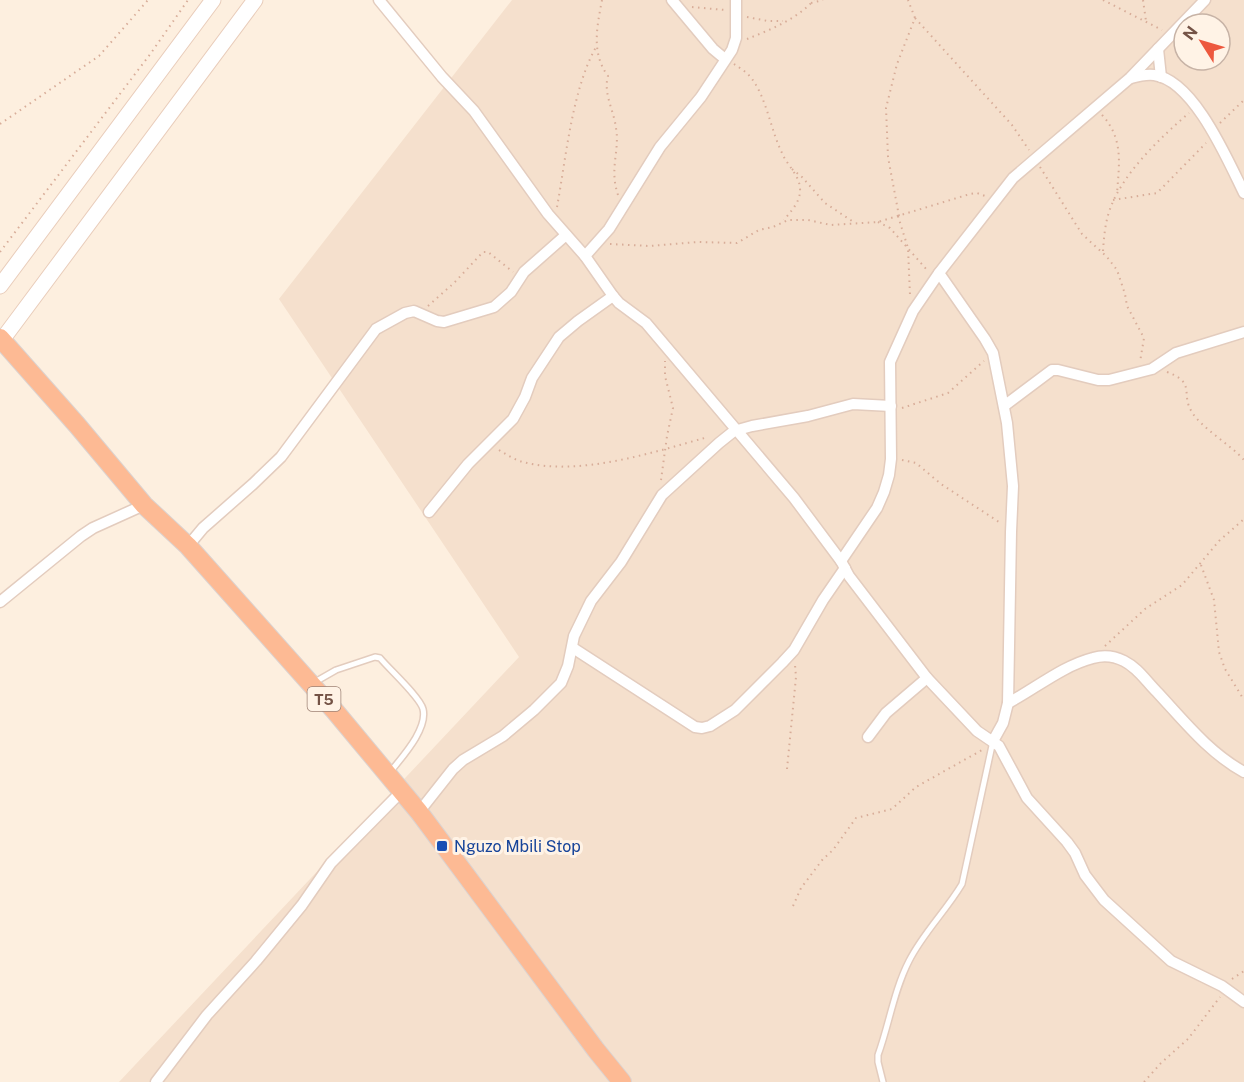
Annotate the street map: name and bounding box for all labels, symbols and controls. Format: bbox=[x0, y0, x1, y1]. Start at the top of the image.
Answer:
north arrow bbox=[1172, 12, 1232, 72]
text: N bbox=[1179, 23, 1202, 44]
road number: T5 bbox=[308, 687, 340, 711]
place label: Nguzo Mbili Stop bbox=[454, 837, 581, 856]
marker: Nguzo Mbili Stop bbox=[435, 839, 449, 853]

